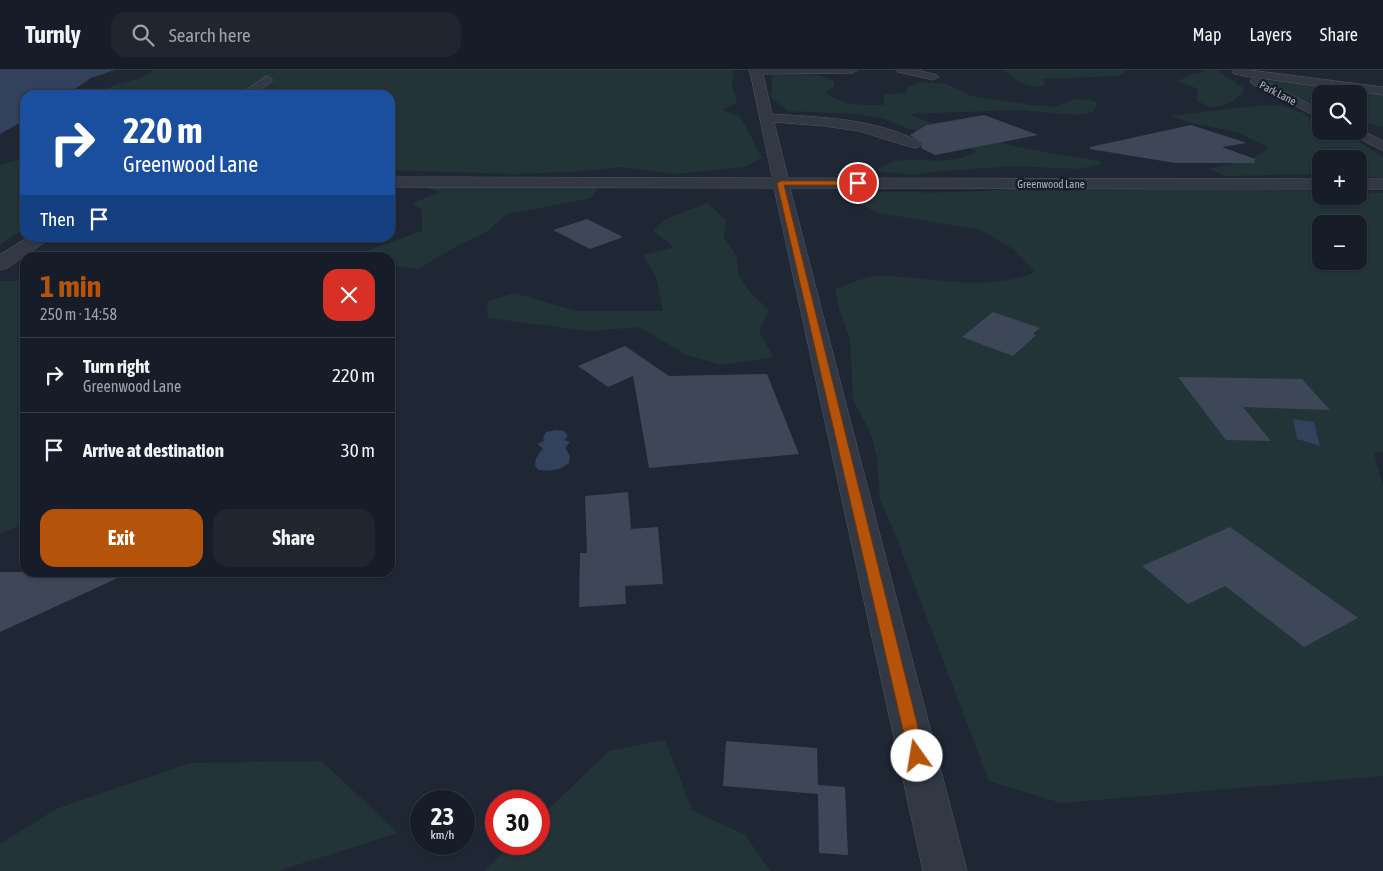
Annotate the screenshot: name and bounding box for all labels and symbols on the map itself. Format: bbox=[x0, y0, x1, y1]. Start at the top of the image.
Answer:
street label: Park Lane bbox=[1258, 79, 1298, 107]
pin bbox=[837, 162, 879, 204]
street label: Greenwood Lane bbox=[1017, 178, 1085, 190]
position arrow bbox=[890, 729, 942, 781]
speed limit sign: 30 bbox=[485, 790, 550, 855]

